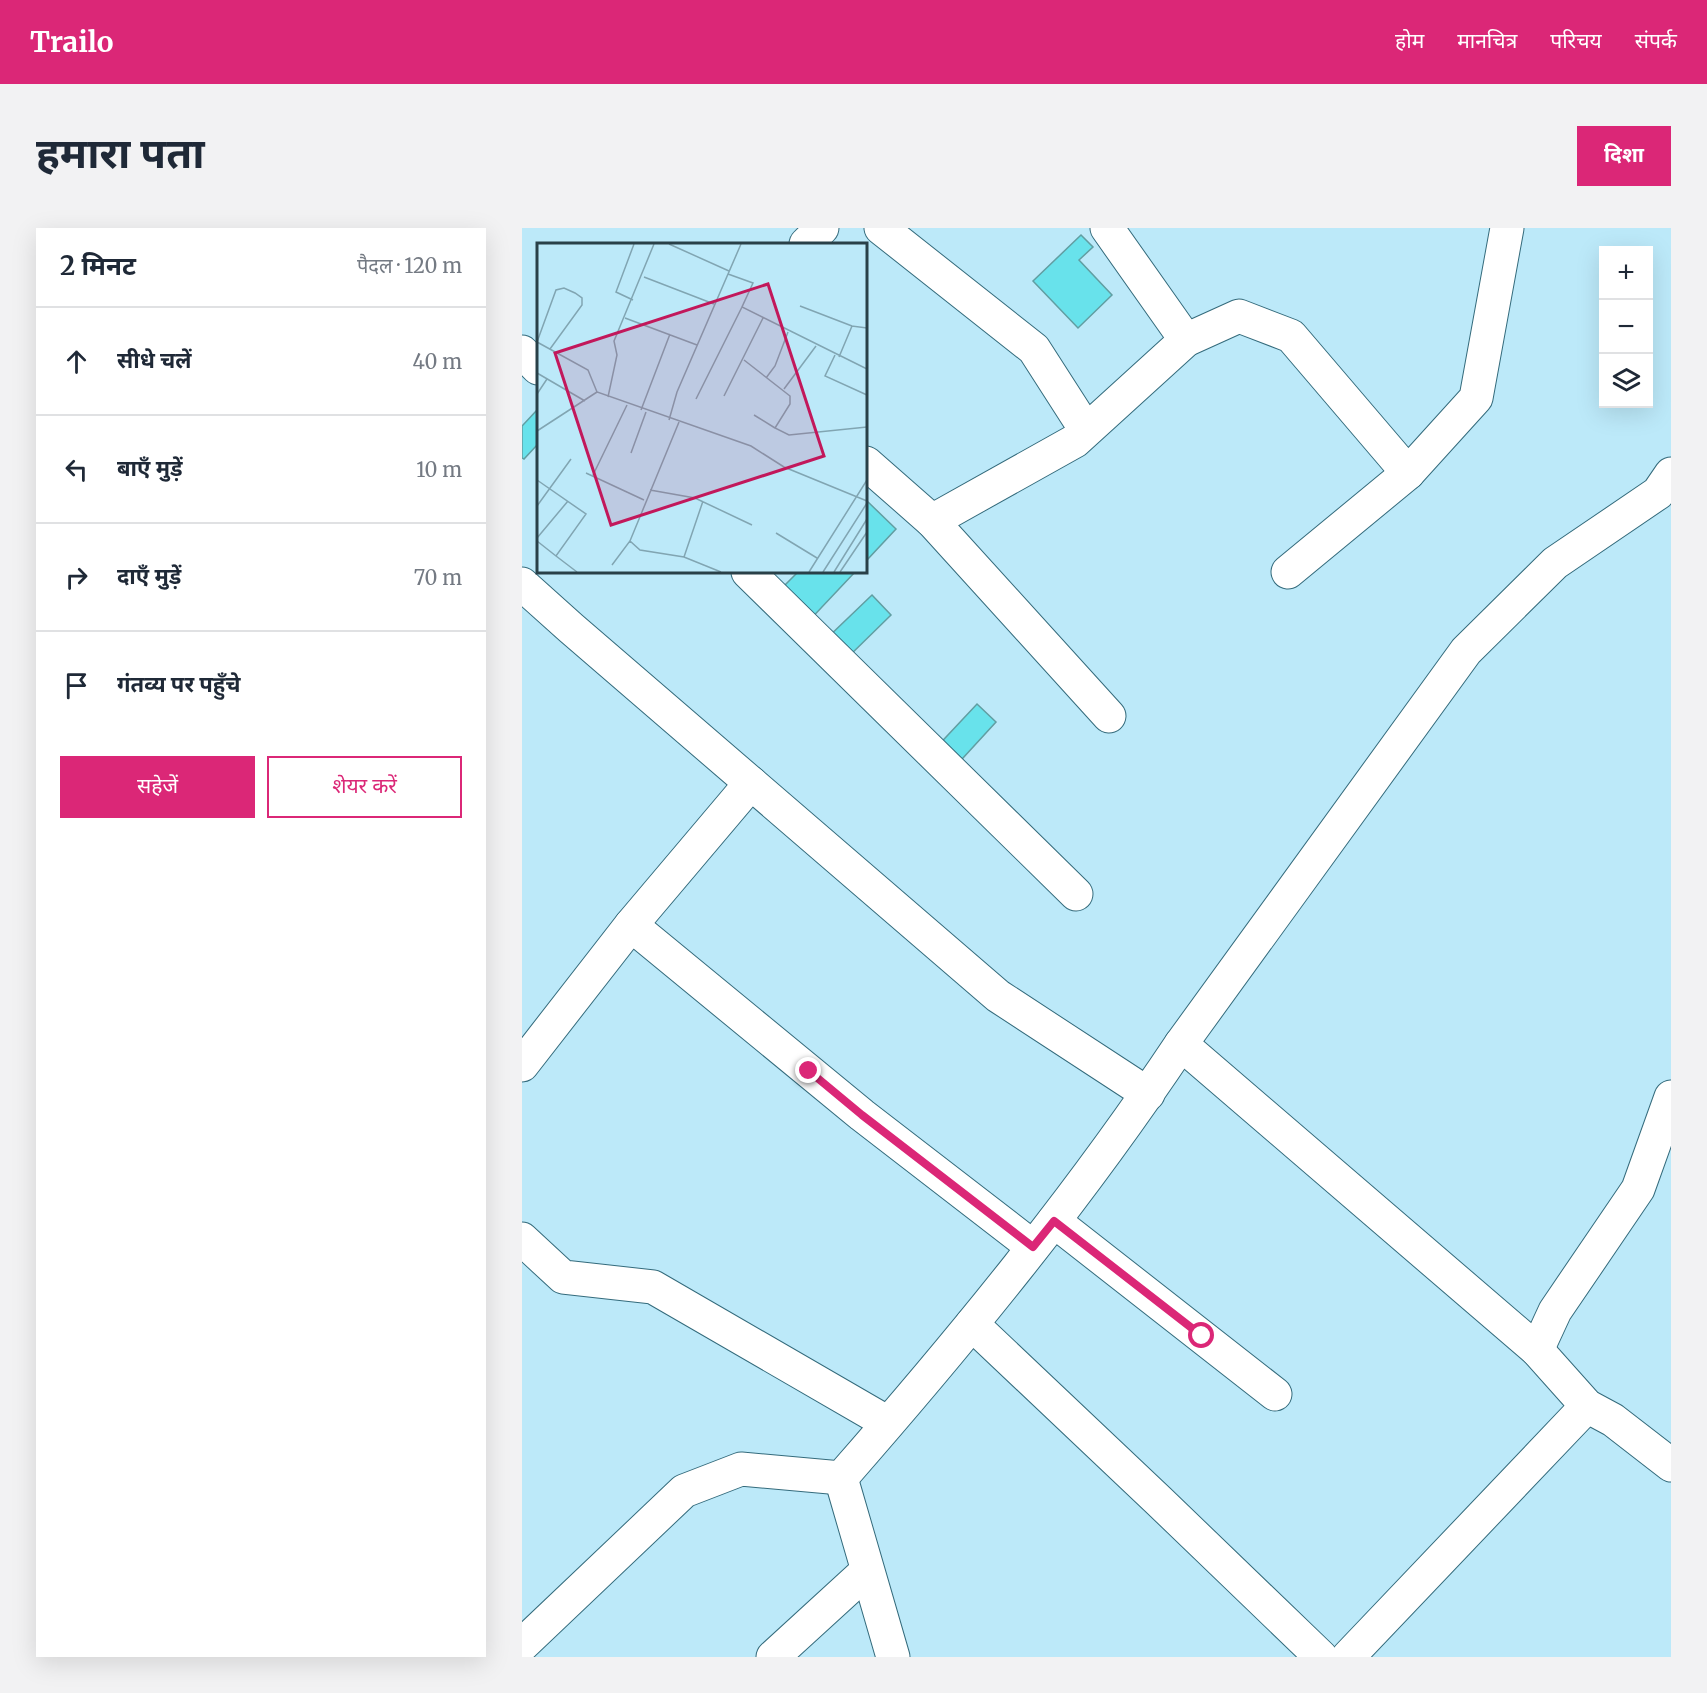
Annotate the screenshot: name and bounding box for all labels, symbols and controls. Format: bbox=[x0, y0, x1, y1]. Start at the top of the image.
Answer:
text: Trailo bbox=[30, 24, 114, 60]
text: होम bbox=[1395, 27, 1424, 54]
text: मानचित्र bbox=[1457, 27, 1517, 54]
text: परिचय bbox=[1550, 27, 1602, 54]
text: संपर्क bbox=[1635, 27, 1677, 54]
button: दिशा bbox=[1577, 126, 1671, 186]
text: हमारा पता bbox=[36, 127, 205, 179]
inset map bbox=[537, 243, 867, 573]
map controls bbox=[1599, 246, 1653, 408]
button: + bbox=[1599, 246, 1653, 300]
text: 2 मिनट bbox=[60, 249, 136, 282]
text: पैदल · 120 m bbox=[357, 253, 462, 278]
button: − bbox=[1599, 300, 1653, 354]
icon: ahead bbox=[60, 345, 93, 378]
text: सीधे चलें bbox=[117, 346, 192, 374]
text: 40 m bbox=[412, 349, 462, 374]
button: layers bbox=[1599, 354, 1653, 408]
icon: left bbox=[60, 453, 93, 486]
text: बाएँ मुड़ें bbox=[117, 454, 183, 482]
text: 10 m bbox=[416, 457, 462, 482]
icon: right bbox=[60, 561, 93, 594]
text: दाएँ मुड़ें bbox=[117, 562, 181, 590]
text: 70 m bbox=[414, 565, 462, 590]
icon: arrive bbox=[60, 669, 93, 702]
text: गंतव्य पर पहुँचे bbox=[117, 670, 241, 698]
button: सहेजें bbox=[60, 756, 255, 818]
button: शेयर करें bbox=[267, 756, 462, 818]
route end bbox=[795, 1057, 821, 1083]
route start bbox=[1188, 1322, 1214, 1348]

